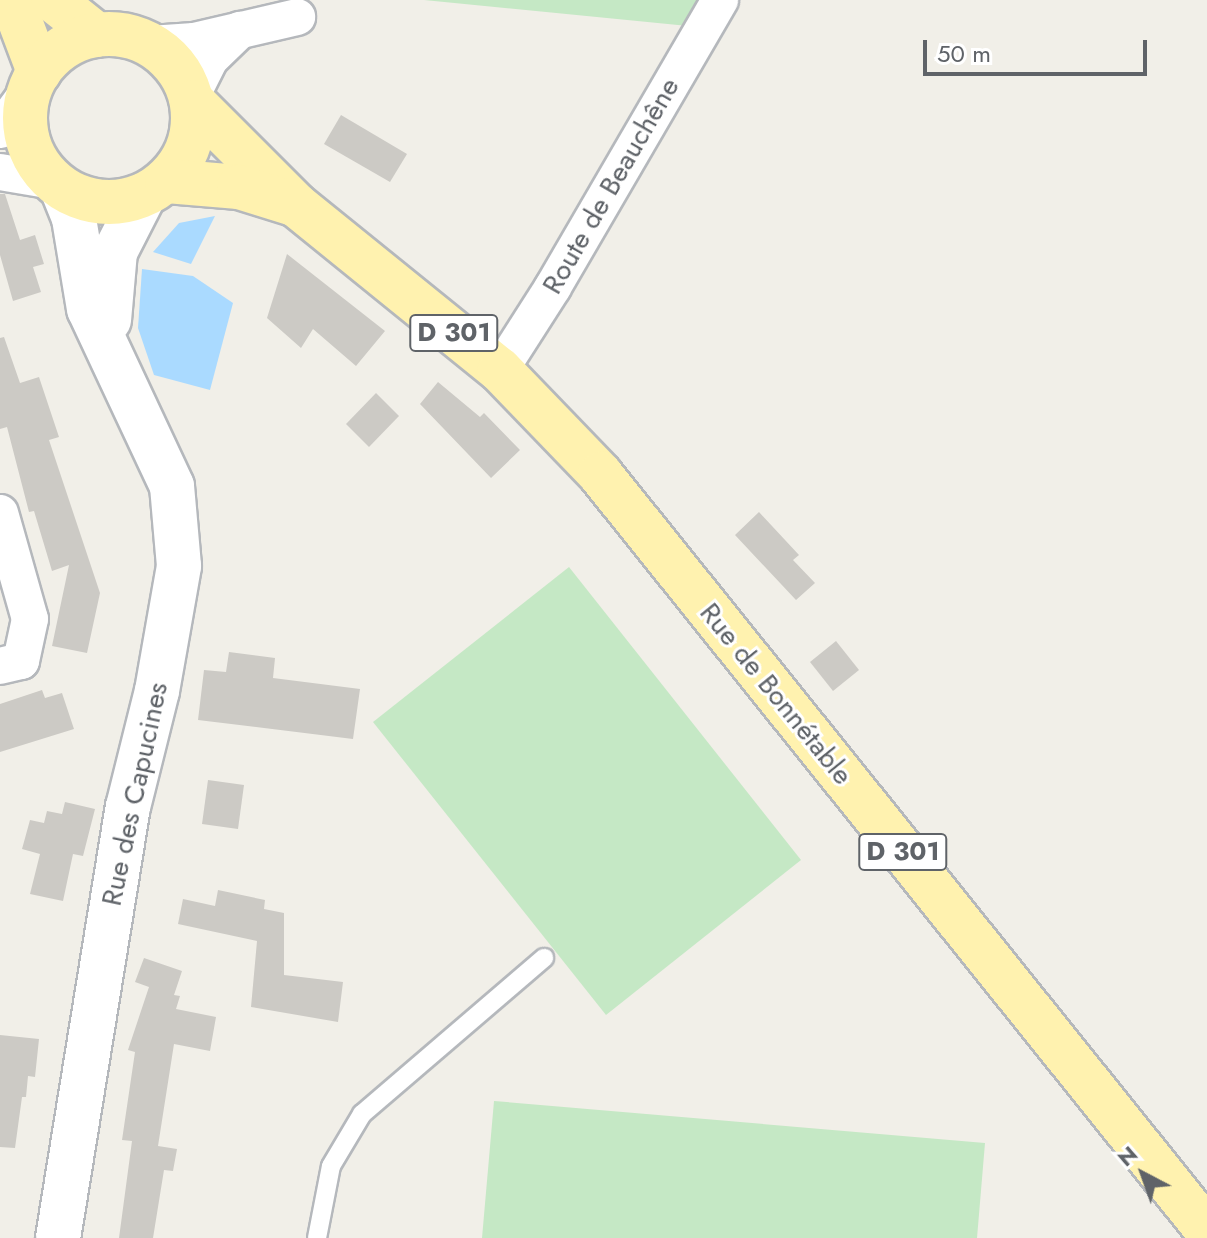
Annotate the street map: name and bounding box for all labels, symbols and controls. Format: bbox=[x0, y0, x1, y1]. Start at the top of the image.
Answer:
scale bar bbox=[927, 24, 1151, 74]
text: 50 m bbox=[937, 36, 991, 71]
street label: Route de Beauchêne bbox=[535, 72, 687, 300]
road number: D 301 bbox=[408, 311, 500, 355]
street label: Rue de Bonnétable bbox=[693, 596, 859, 792]
street label: Rue des Capucines bbox=[95, 679, 175, 909]
road number: D 301 bbox=[857, 830, 949, 874]
north arrow bbox=[1103, 1134, 1183, 1214]
text: N bbox=[1110, 1138, 1144, 1174]

